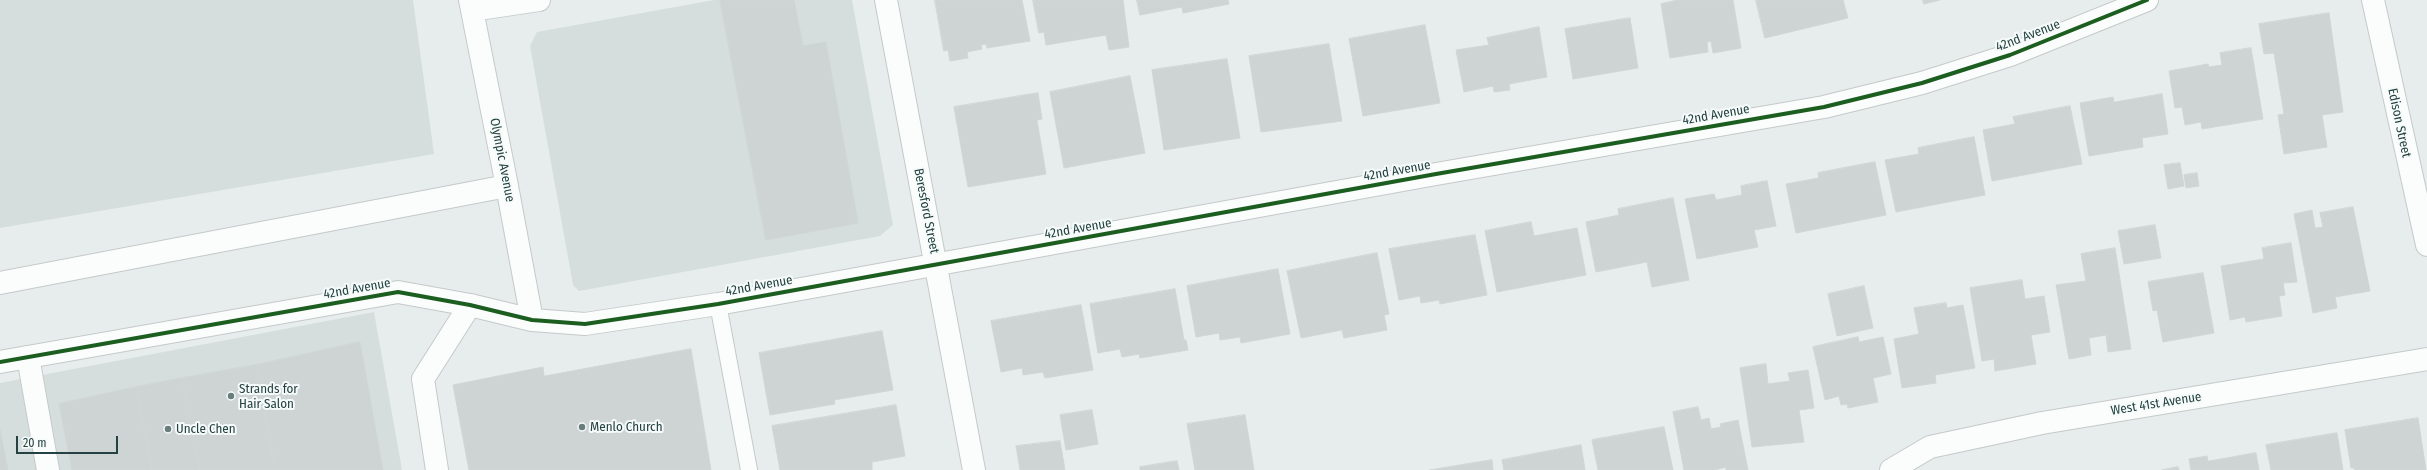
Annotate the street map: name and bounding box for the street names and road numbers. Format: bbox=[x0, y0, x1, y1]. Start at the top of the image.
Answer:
street label: 42nd Avenue bbox=[1994, 17, 2062, 55]
street label: Edison Street bbox=[2384, 87, 2414, 159]
street label: 42nd Avenue bbox=[1681, 101, 1751, 129]
street label: Olympic Avenue bbox=[486, 117, 518, 203]
street label: 42nd Avenue bbox=[1362, 157, 1432, 185]
street label: Beresford Street bbox=[910, 167, 942, 255]
street label: 42nd Avenue bbox=[1043, 215, 1113, 243]
street label: 42nd Avenue bbox=[724, 272, 794, 300]
street label: 42nd Avenue bbox=[322, 275, 392, 303]
street label: West 41st Avenue bbox=[2110, 389, 2202, 419]

